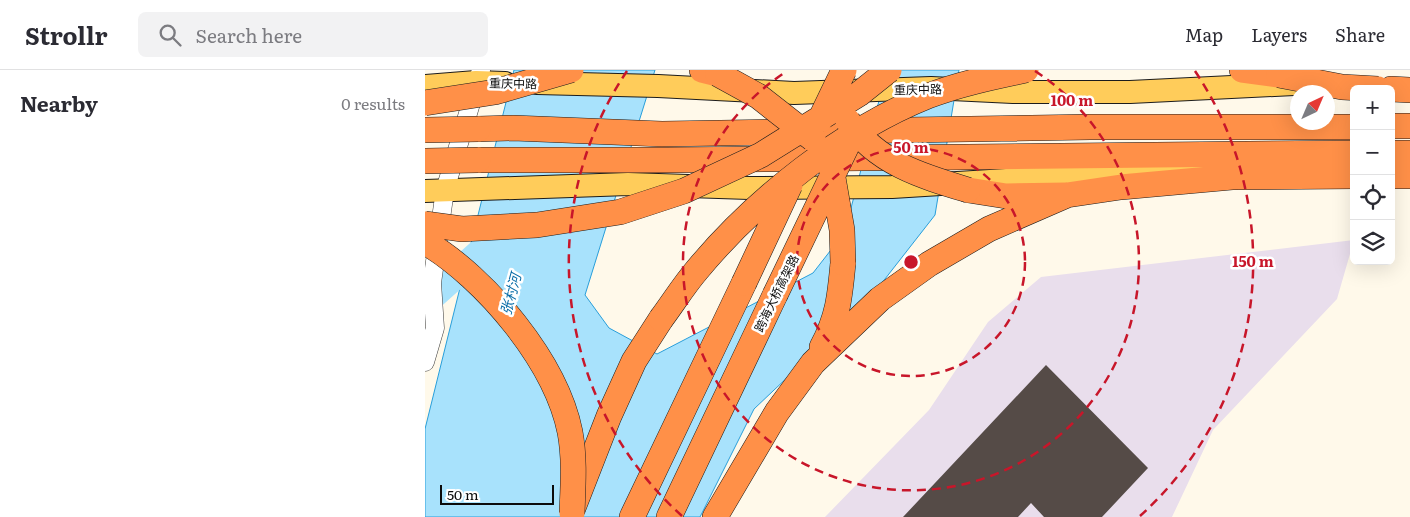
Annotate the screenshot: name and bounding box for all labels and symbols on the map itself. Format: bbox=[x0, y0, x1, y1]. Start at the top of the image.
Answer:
street label: 重庆中路 bbox=[489, 74, 537, 92]
street label: 重庆中路 bbox=[894, 80, 942, 98]
north arrow bbox=[1290, 85, 1335, 130]
text: 100 m bbox=[1051, 88, 1093, 111]
text: 50 m bbox=[893, 135, 929, 158]
text: 150 m bbox=[1232, 249, 1274, 272]
street label: 跨海大桥高架路 bbox=[749, 251, 803, 335]
centre of rings bbox=[902, 253, 920, 271]
water label: 张村河 bbox=[495, 268, 526, 317]
scale bar bbox=[440, 482, 554, 505]

